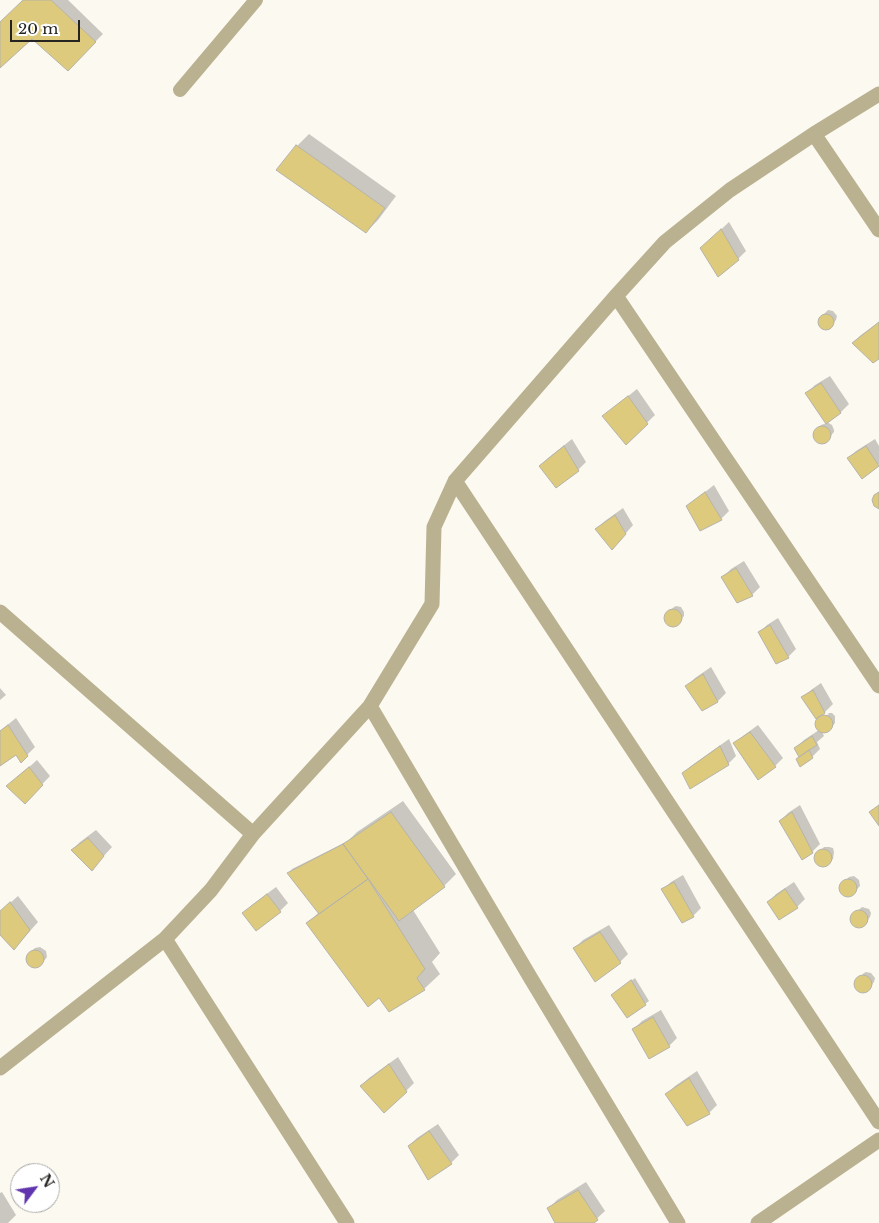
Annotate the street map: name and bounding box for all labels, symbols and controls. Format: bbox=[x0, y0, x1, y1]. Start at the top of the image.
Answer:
scale bar bbox=[12, 10, 82, 42]
text: 20 m bbox=[18, 19, 58, 38]
north arrow bbox=[10, 1163, 60, 1213]
text: N bbox=[36, 1171, 58, 1191]

